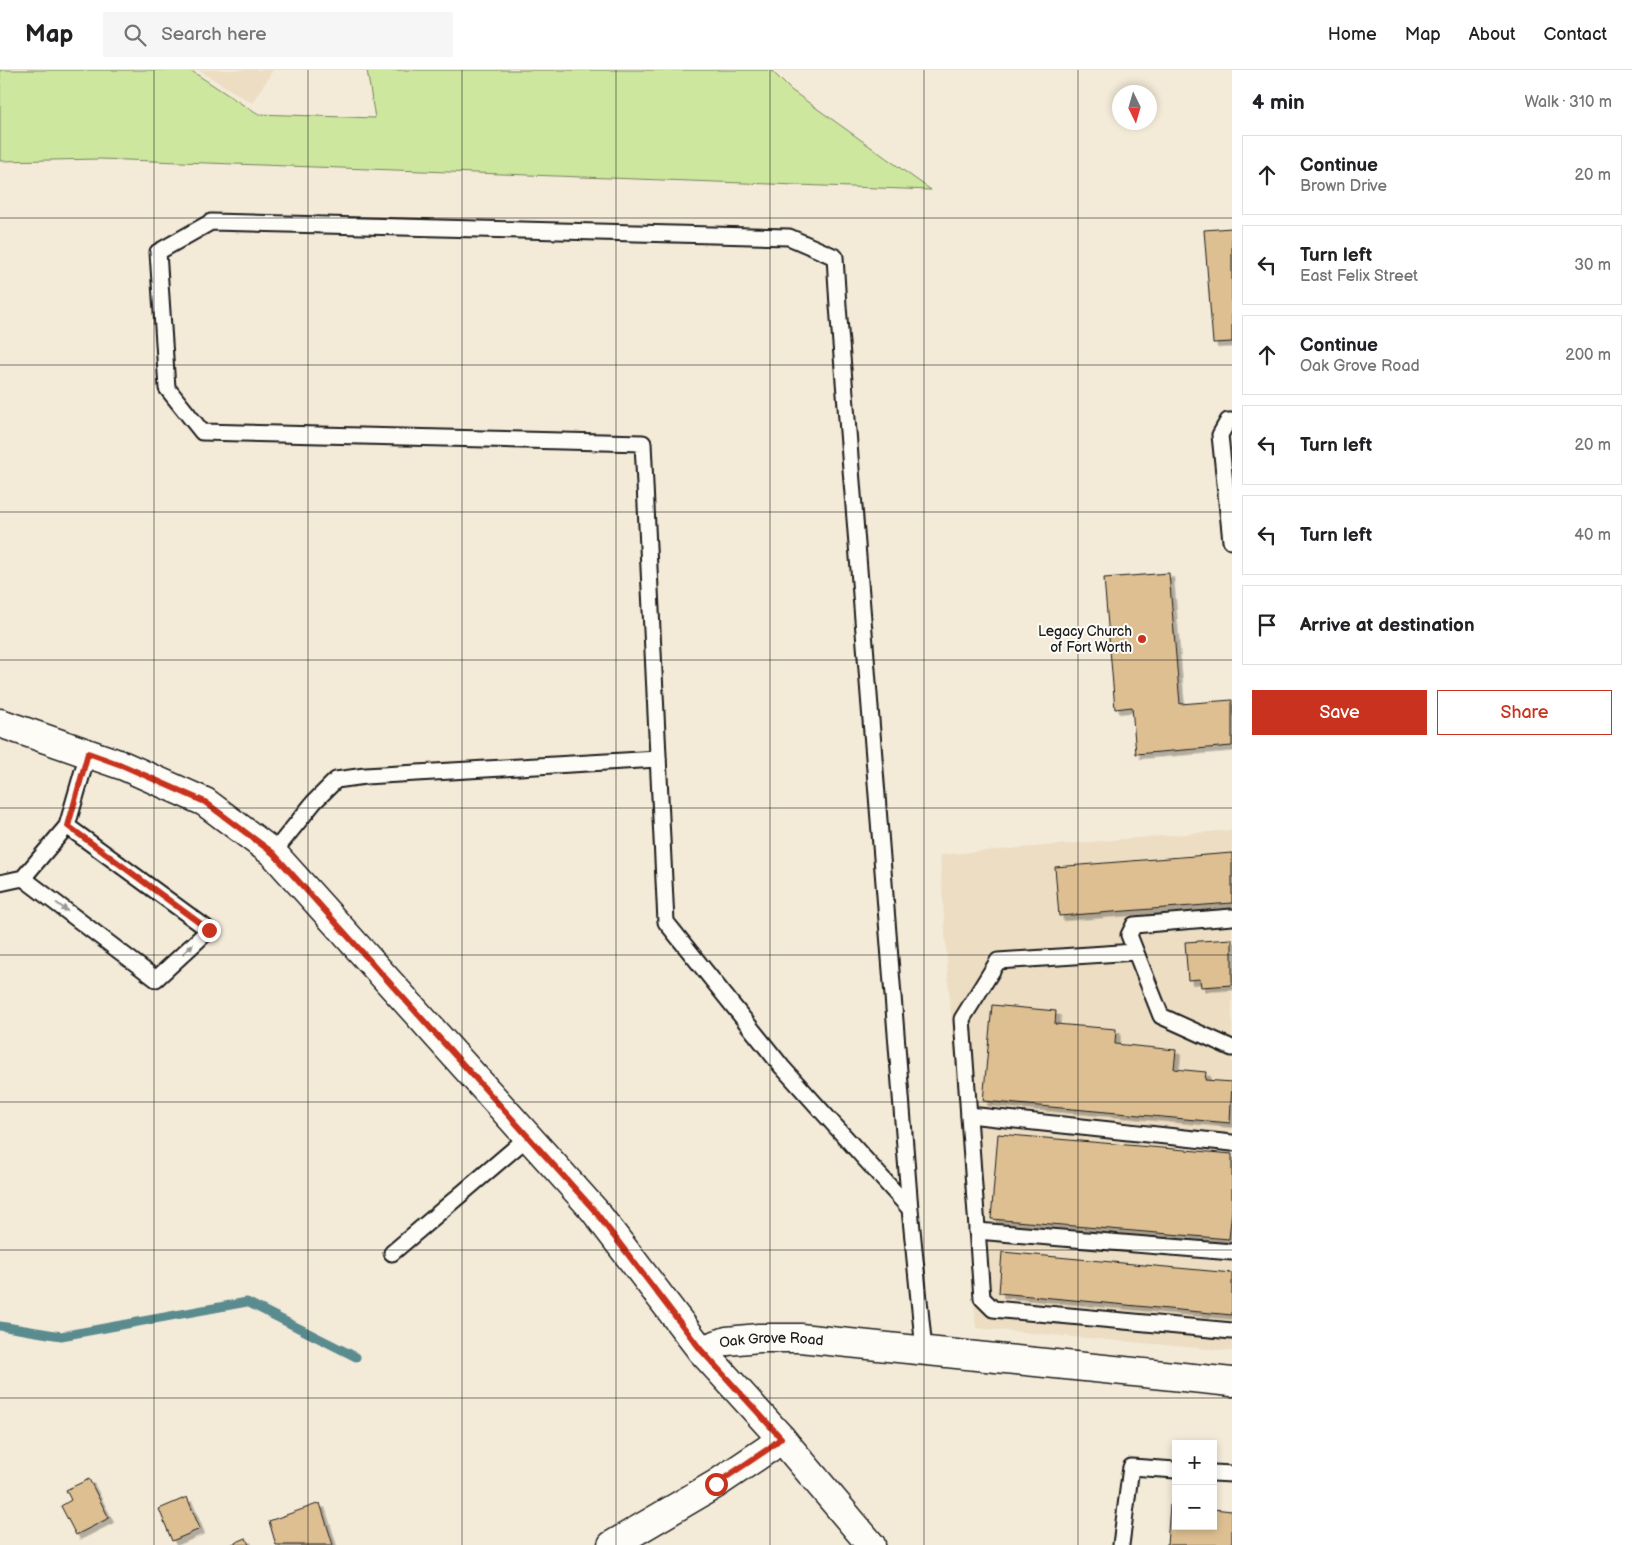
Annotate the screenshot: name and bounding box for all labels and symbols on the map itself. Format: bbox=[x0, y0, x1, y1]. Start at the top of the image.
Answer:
north arrow bbox=[1112, 85, 1157, 130]
place label: Legacy Church of Fort Worth bbox=[1038, 623, 1132, 656]
marker: Legacy Church of Fort Worth bbox=[1136, 633, 1148, 645]
one-way arrow bbox=[55, 902, 68, 912]
route end bbox=[198, 919, 221, 942]
one-way arrow bbox=[182, 943, 194, 955]
street label: Oak Grove Road bbox=[717, 1330, 824, 1352]
route start bbox=[705, 1473, 728, 1496]

